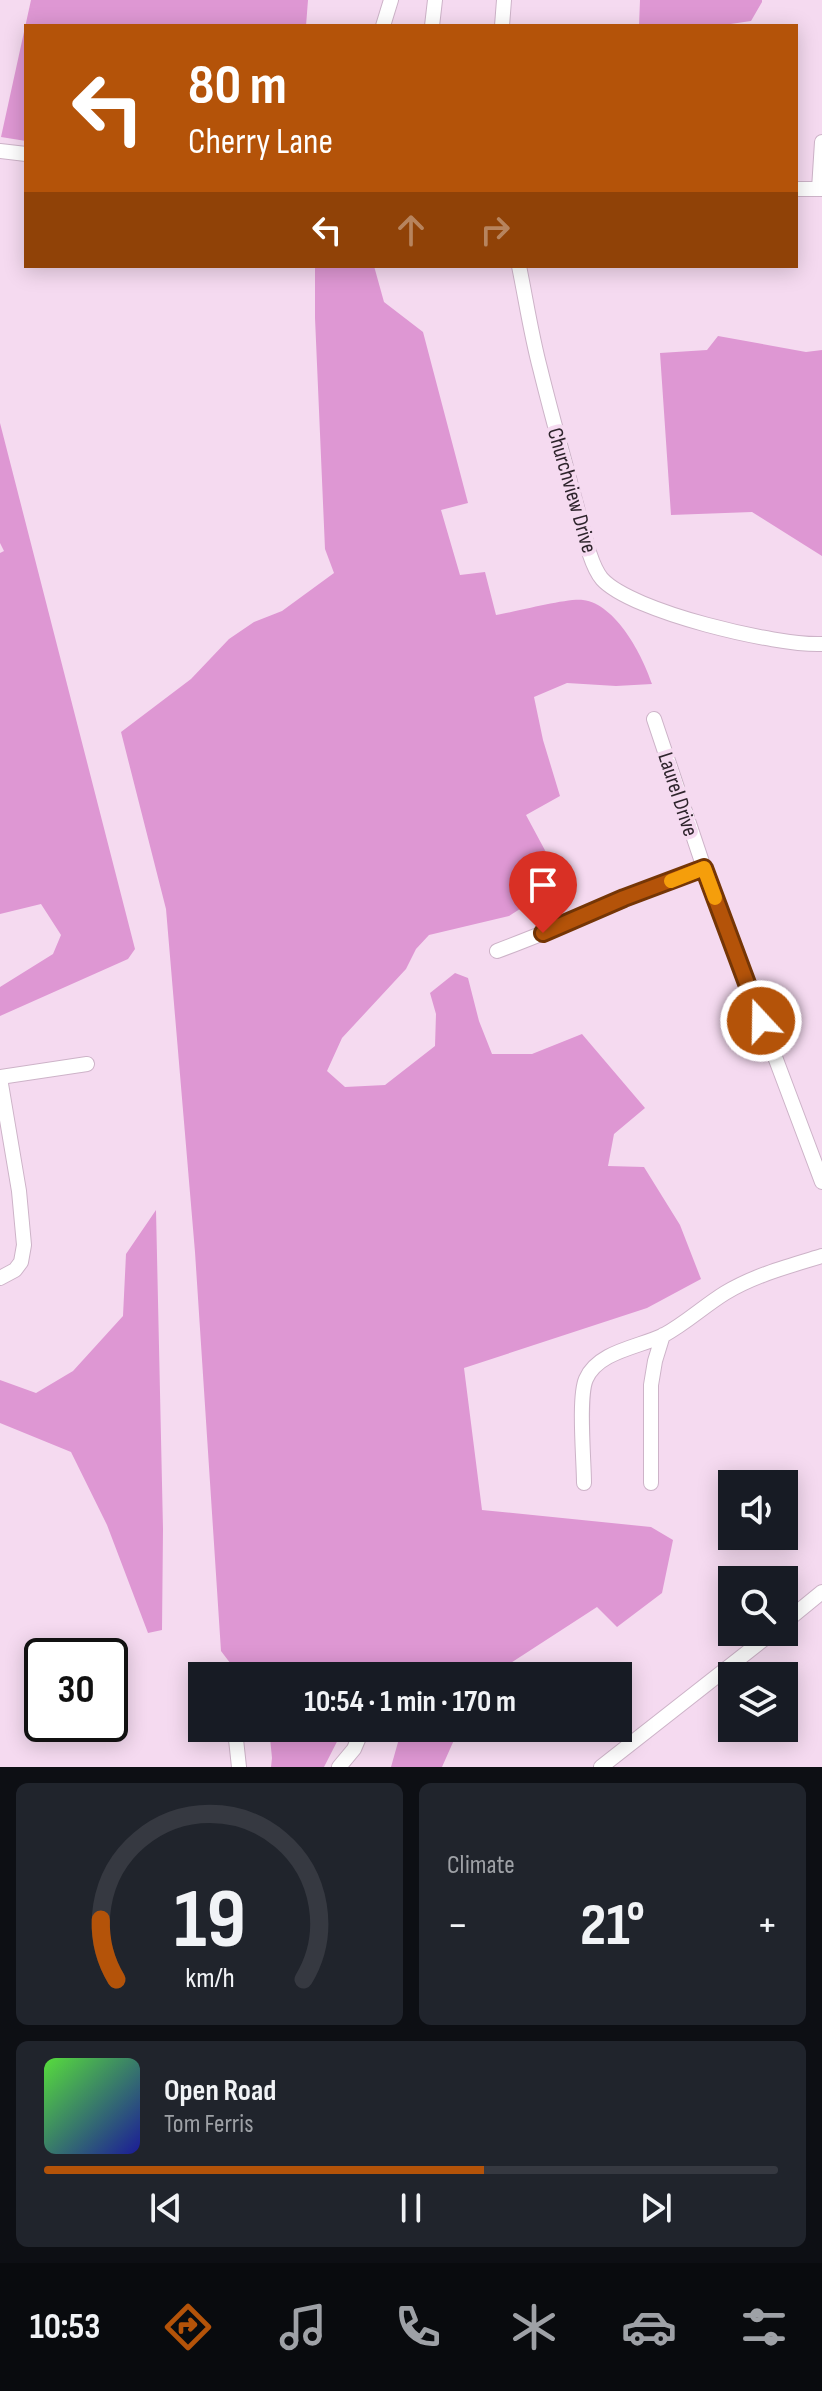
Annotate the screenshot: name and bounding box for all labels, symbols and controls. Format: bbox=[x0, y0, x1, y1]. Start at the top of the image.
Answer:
text: 80 m bbox=[188, 53, 287, 120]
icon: left bbox=[56, 56, 160, 160]
text: Cherry Lane bbox=[188, 121, 333, 164]
icon: left bbox=[305, 208, 349, 252]
icon: ahead bbox=[389, 208, 433, 252]
icon: right bbox=[473, 208, 517, 252]
street label: Churchview Drive bbox=[541, 425, 602, 556]
street label: Laurel Drive bbox=[651, 749, 704, 840]
pin bbox=[509, 851, 577, 933]
icon: arrive bbox=[521, 863, 565, 907]
position arrow bbox=[719, 979, 803, 1063]
map controls bbox=[718, 1470, 798, 1742]
button: sound bbox=[718, 1470, 798, 1550]
button: search bbox=[718, 1566, 798, 1646]
speed limit sign: 30 bbox=[24, 1638, 128, 1742]
button: layers bbox=[718, 1662, 798, 1742]
text: 10:54 · 1 min · 170 m bbox=[304, 1684, 516, 1720]
text: Climate bbox=[447, 1850, 515, 1881]
text: 19 bbox=[173, 1871, 246, 1971]
text: 21° bbox=[580, 1890, 645, 1962]
text: − bbox=[447, 1899, 469, 1952]
text: + bbox=[756, 1899, 778, 1952]
text: km/h bbox=[185, 1961, 234, 1996]
text: Open Road bbox=[164, 2073, 276, 2109]
text: Tom Ferris bbox=[164, 2109, 254, 2140]
icon: previous bbox=[144, 2186, 188, 2230]
icon: pause bbox=[389, 2186, 433, 2230]
icon: next bbox=[634, 2186, 678, 2230]
icon: directions bbox=[160, 2299, 216, 2355]
icon: music bbox=[275, 2299, 331, 2355]
icon: phone bbox=[390, 2299, 446, 2355]
icon: climate bbox=[506, 2299, 562, 2355]
icon: car bbox=[621, 2299, 677, 2355]
icon: filters bbox=[736, 2299, 792, 2355]
text: 10:53 bbox=[30, 2306, 100, 2349]

